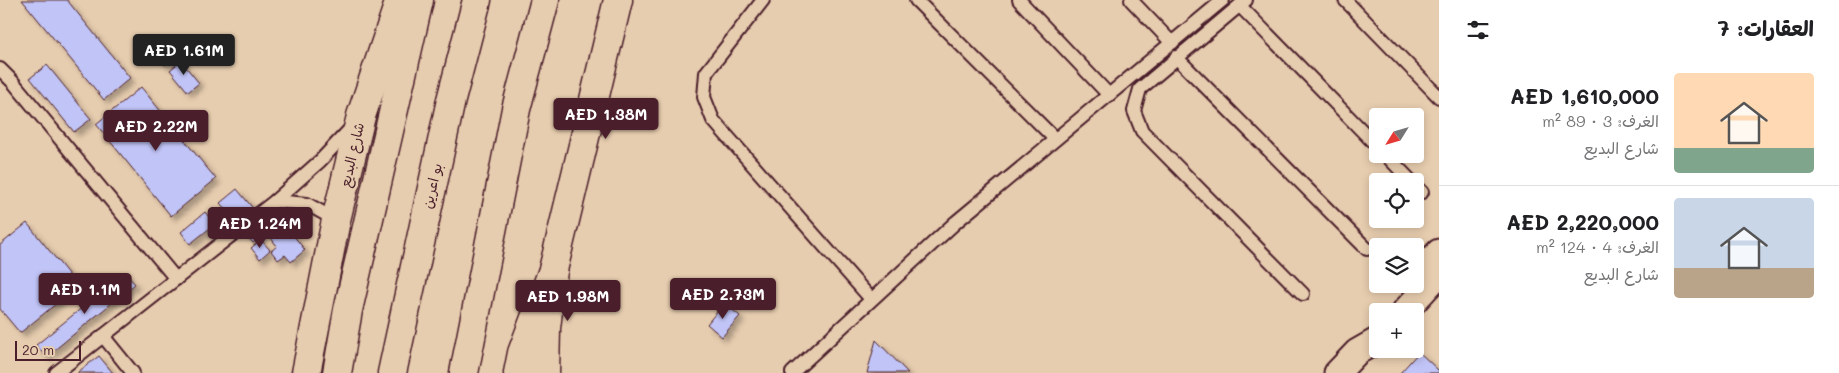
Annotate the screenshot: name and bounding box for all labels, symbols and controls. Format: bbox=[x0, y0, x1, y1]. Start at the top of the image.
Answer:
text: العقارات: 7 bbox=[1718, 14, 1814, 41]
icon: filters bbox=[1464, 16, 1492, 44]
pin: AED 1.61M bbox=[127, 34, 241, 76]
text: AED 1.61M bbox=[144, 39, 224, 60]
text: AED 1,610,000 bbox=[1510, 82, 1659, 109]
icon: home bbox=[1714, 93, 1774, 153]
pin: AED 1.38M bbox=[549, 98, 663, 140]
text: AED 1.38M bbox=[564, 103, 648, 124]
north arrow bbox=[1369, 108, 1424, 162]
map controls bbox=[1369, 108, 1424, 358]
pin: AED 2.22M bbox=[99, 110, 213, 152]
text: الغرف: 3 · 89 m² bbox=[1542, 110, 1659, 131]
text: AED 2.22M bbox=[114, 115, 198, 136]
street label: شارع البديع bbox=[335, 121, 370, 190]
text: شارع البديع bbox=[1584, 137, 1659, 158]
street label: بو اعرين bbox=[417, 161, 446, 211]
button: locate bbox=[1369, 173, 1424, 228]
pin: AED 1.24M bbox=[203, 206, 317, 249]
text: AED 2,220,000 bbox=[1506, 208, 1659, 235]
text: AED 1.24M bbox=[219, 212, 301, 233]
icon: home bbox=[1714, 218, 1774, 278]
text: الغرف: 4 · 124 m² bbox=[1536, 236, 1659, 257]
button: layers bbox=[1369, 238, 1424, 293]
text: شارع البديع bbox=[1584, 263, 1659, 284]
pin: AED 1.1M bbox=[33, 272, 137, 315]
text: AED 1.1M bbox=[50, 278, 120, 299]
pin: AED 2.73M bbox=[666, 278, 780, 320]
pin: AED 1.98M bbox=[511, 280, 625, 322]
text: AED 2.73M bbox=[681, 283, 765, 304]
text: AED 1.98M bbox=[526, 285, 610, 306]
button: + bbox=[1369, 303, 1424, 358]
scale bar bbox=[15, 338, 81, 361]
text: 20 m bbox=[22, 340, 54, 359]

